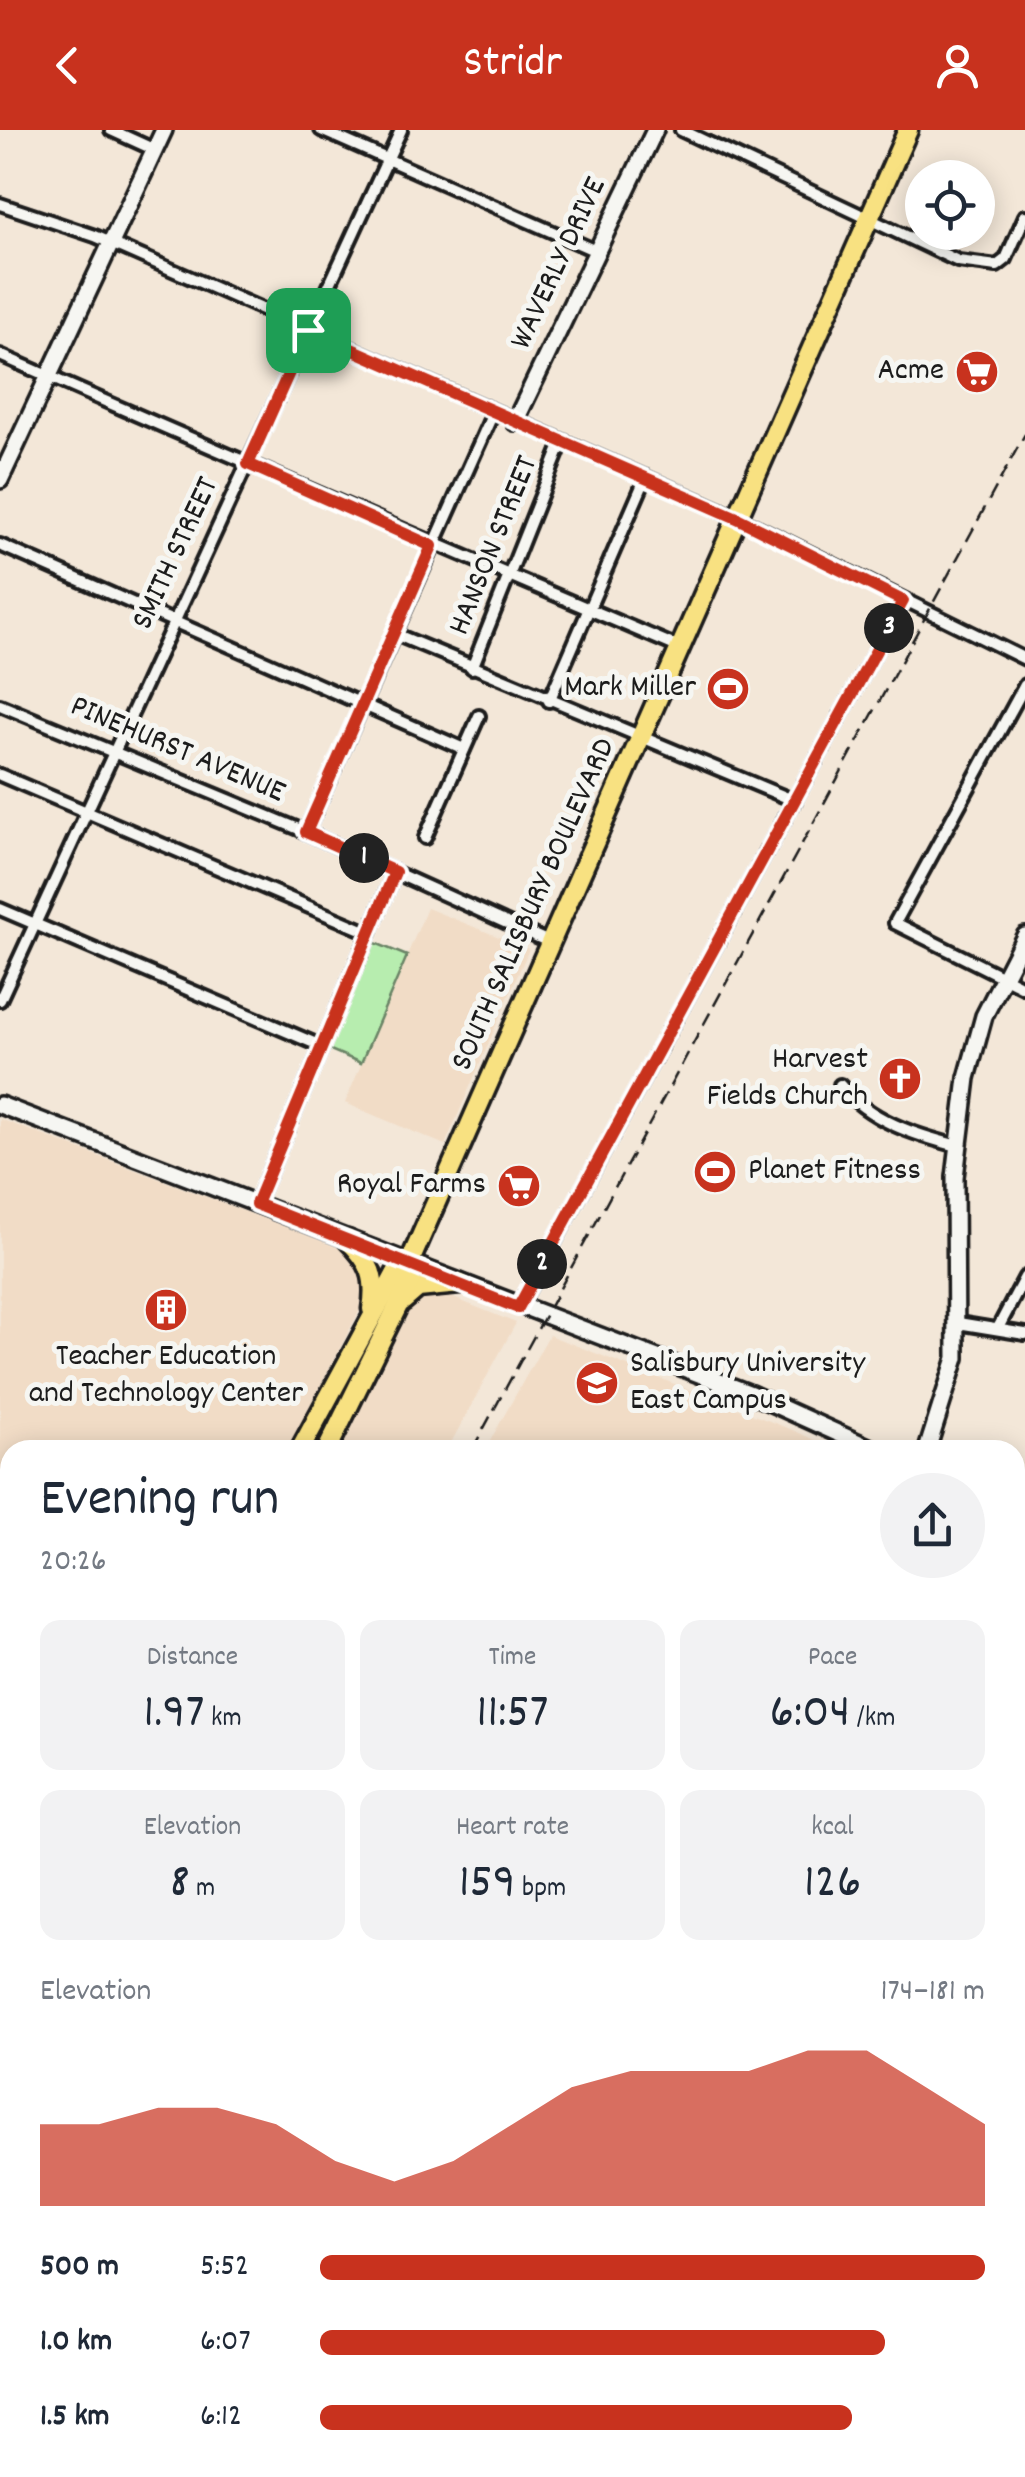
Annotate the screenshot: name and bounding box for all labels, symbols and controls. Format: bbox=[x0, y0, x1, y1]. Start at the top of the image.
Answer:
text: Stridr bbox=[463, 33, 562, 97]
icon: back bbox=[40, 38, 95, 93]
icon: person bbox=[930, 38, 985, 93]
map controls bbox=[905, 160, 995, 250]
button: locate bbox=[905, 160, 995, 250]
street label: WAVERLY DRIVE bbox=[500, 170, 620, 358]
pin bbox=[266, 288, 351, 373]
icon: arrive bbox=[281, 303, 336, 358]
place label: Acme bbox=[878, 349, 944, 395]
supermarket icon: Acme bbox=[954, 349, 1000, 395]
street label: HANSON STREET bbox=[438, 449, 552, 643]
street label: SMITH STREET bbox=[122, 470, 233, 638]
pin: 3 bbox=[864, 603, 914, 653]
text: 3 bbox=[883, 608, 895, 648]
place label: Mark Miller bbox=[564, 666, 696, 712]
sports icon: Mark Miller bbox=[705, 666, 751, 712]
street label: PINEHURST AVENUE bbox=[62, 685, 292, 817]
street label: SOUTH SALISBURY BOULEVARD bbox=[441, 731, 629, 1079]
pin: 1 bbox=[339, 833, 389, 883]
text: 1 bbox=[361, 838, 367, 878]
place label: Harvest Fields Church bbox=[707, 1038, 868, 1121]
church icon: Harvest Fields Church bbox=[877, 1056, 923, 1102]
sports icon: Planet Fitness bbox=[692, 1149, 738, 1195]
place label: Planet Fitness bbox=[748, 1149, 921, 1195]
place label: Royal Farms bbox=[337, 1163, 486, 1209]
supermarket icon: Royal Farms bbox=[496, 1163, 542, 1209]
pin: 2 bbox=[517, 1239, 567, 1289]
text: 2 bbox=[536, 1244, 548, 1284]
building icon: Teacher Education and Technology Center bbox=[143, 1287, 189, 1333]
place label: Teacher Education and Technology Center bbox=[29, 1335, 303, 1418]
place label: Salisbury University East Campus bbox=[630, 1342, 866, 1425]
school or university icon: Salisbury University East Campus bbox=[574, 1360, 620, 1406]
text: Evening run bbox=[40, 1463, 279, 1542]
button: share bbox=[880, 1473, 985, 1578]
text: 20:26 bbox=[40, 1540, 106, 1586]
text: Distance bbox=[147, 1639, 238, 1679]
text: Time bbox=[489, 1639, 536, 1679]
text: Pace bbox=[808, 1639, 857, 1679]
text: 1.97 bbox=[143, 1679, 205, 1751]
text: 11:57 bbox=[476, 1679, 549, 1751]
text: 6:04 bbox=[770, 1679, 850, 1751]
text: km bbox=[205, 1700, 242, 1740]
text: /km bbox=[850, 1700, 895, 1740]
text: Elevation bbox=[144, 1809, 241, 1849]
text: Heart rate bbox=[456, 1809, 569, 1849]
text: kcal bbox=[811, 1809, 854, 1849]
text: 8 bbox=[170, 1849, 190, 1921]
text: 159 bbox=[459, 1849, 516, 1921]
text: 126 bbox=[804, 1849, 861, 1921]
text: m bbox=[190, 1870, 215, 1910]
text: bpm bbox=[516, 1870, 566, 1910]
text: Elevation bbox=[40, 1970, 151, 2016]
text: 174–181 m bbox=[880, 1970, 985, 2016]
text: 500 m bbox=[40, 2245, 119, 2291]
text: 5:52 bbox=[200, 2245, 249, 2291]
text: 1.0 km bbox=[40, 2320, 112, 2366]
text: 6:07 bbox=[200, 2320, 251, 2366]
text: 1.5 km bbox=[40, 2395, 110, 2441]
text: 6:12 bbox=[200, 2395, 242, 2441]

